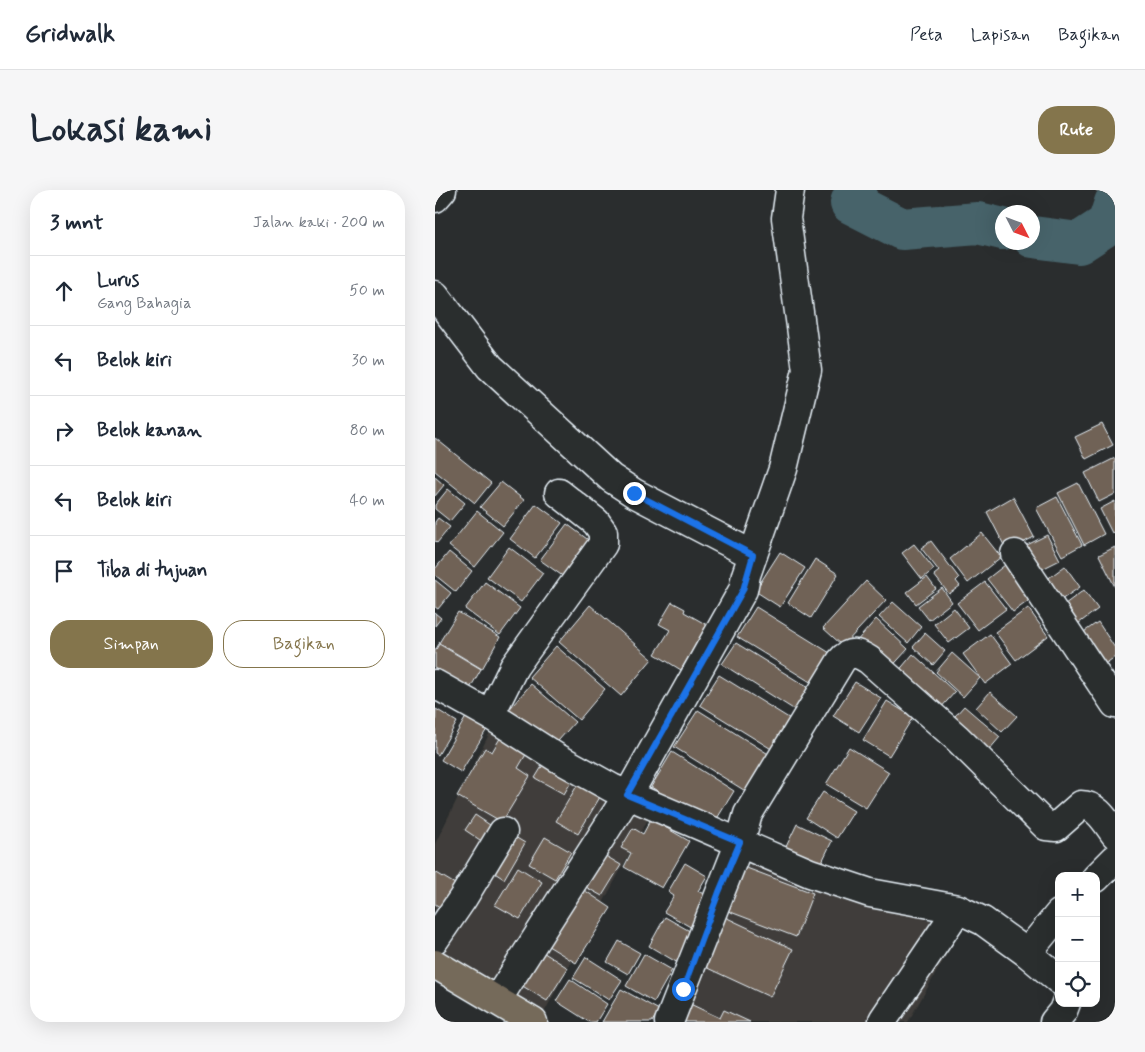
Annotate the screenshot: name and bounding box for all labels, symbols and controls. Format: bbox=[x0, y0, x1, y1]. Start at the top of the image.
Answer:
text: Gridwalk bbox=[25, 19, 115, 50]
text: Peta bbox=[910, 23, 943, 47]
text: Lapisan bbox=[971, 23, 1030, 47]
text: Bagikan bbox=[1058, 23, 1120, 47]
button: Rute bbox=[1038, 106, 1115, 154]
text: Lokasi kami bbox=[30, 107, 212, 153]
north arrow bbox=[995, 205, 1040, 250]
text: 3 mnt bbox=[50, 209, 103, 237]
text: Jalan kaki · 200 m bbox=[253, 212, 385, 233]
text: Lurus bbox=[97, 268, 139, 293]
icon: ahead bbox=[50, 277, 78, 305]
text: 50 m bbox=[349, 280, 385, 301]
text: Gang Bahagia bbox=[97, 293, 192, 314]
icon: left bbox=[50, 347, 78, 375]
text: Belok kiri bbox=[97, 348, 172, 373]
text: 30 m bbox=[352, 350, 385, 371]
icon: right bbox=[50, 417, 78, 445]
text: Belok kanan bbox=[97, 418, 202, 443]
text: 80 m bbox=[350, 420, 385, 441]
route end bbox=[623, 482, 646, 505]
icon: left bbox=[50, 487, 78, 515]
text: Belok kiri bbox=[97, 488, 172, 513]
text: 40 m bbox=[349, 490, 385, 511]
icon: arrive bbox=[50, 557, 78, 585]
text: Tiba di tujuan bbox=[97, 558, 208, 583]
button: Simpan bbox=[50, 620, 213, 668]
button: Bagikan bbox=[223, 620, 385, 668]
map controls bbox=[1055, 872, 1100, 1007]
button: + bbox=[1055, 872, 1100, 917]
button: − bbox=[1055, 917, 1100, 962]
button: locate bbox=[1055, 962, 1100, 1007]
route start bbox=[672, 978, 695, 1001]

